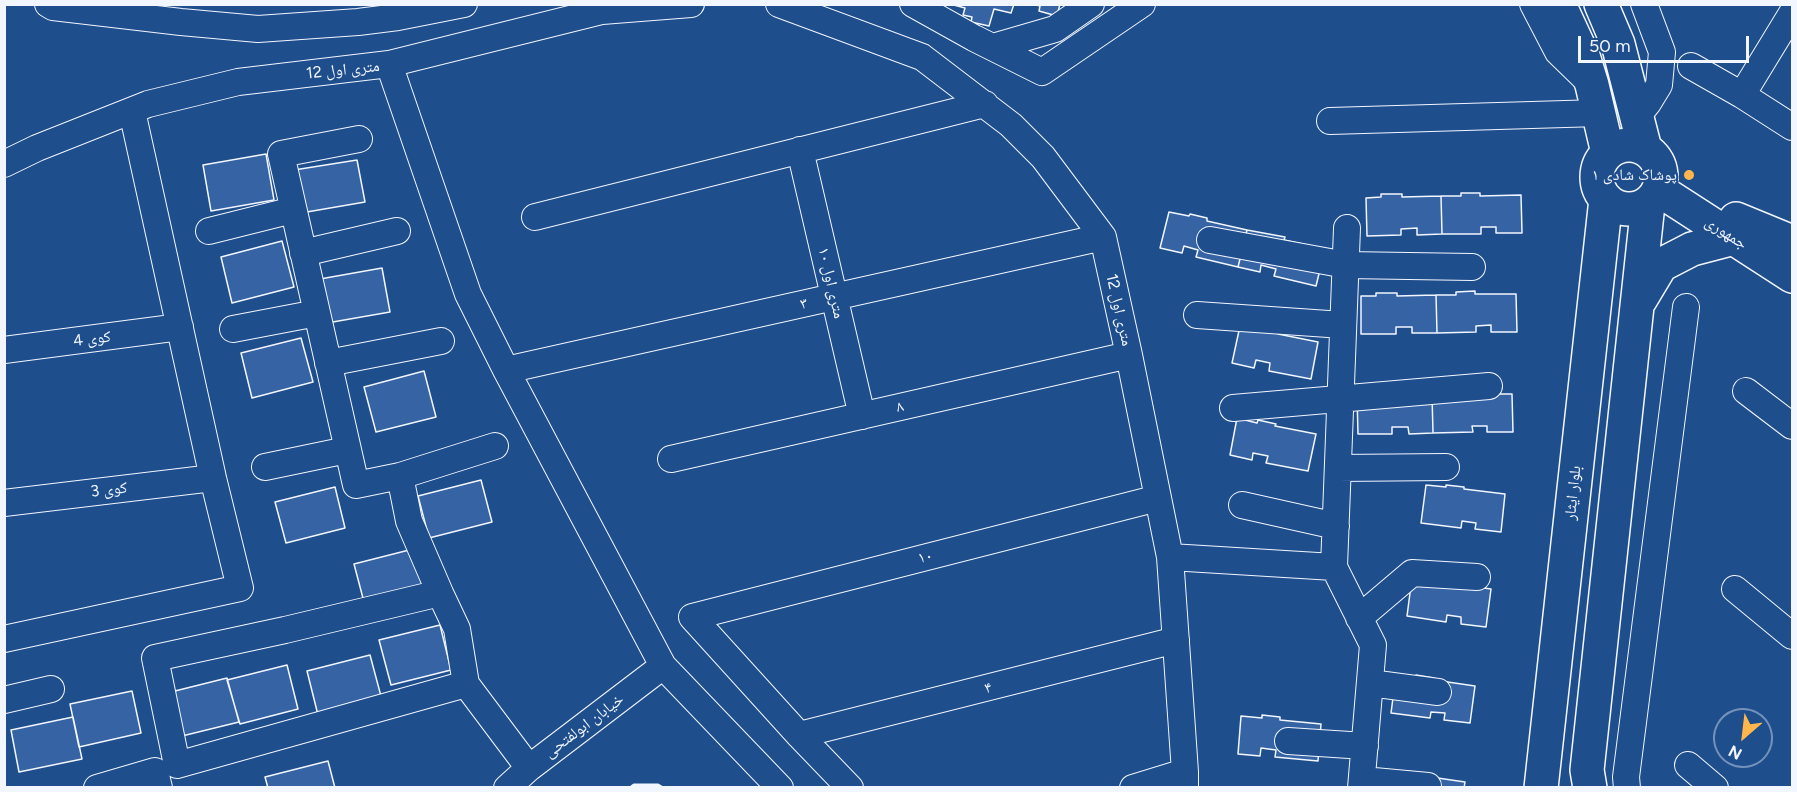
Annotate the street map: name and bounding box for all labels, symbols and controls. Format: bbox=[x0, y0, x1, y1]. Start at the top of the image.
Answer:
scale bar bbox=[1581, 24, 1752, 62]
text: 50 m bbox=[1589, 35, 1631, 57]
street label: 12 متری اول bbox=[305, 57, 381, 83]
place label: پوشاک شادی ۱ bbox=[1592, 165, 1677, 185]
marker: پوشاک شادی ۱ bbox=[1682, 168, 1696, 182]
street label: جمهوری bbox=[1701, 212, 1751, 254]
street label: ۱۰ متری اول bbox=[813, 246, 849, 320]
street label: 12 متری اول bbox=[1101, 272, 1137, 348]
street label: ۳ bbox=[798, 294, 810, 314]
street label: کوی 4 bbox=[72, 327, 112, 351]
street label: ۸ bbox=[894, 397, 906, 417]
street label: بلوار ایثار bbox=[1561, 465, 1585, 521]
street label: کوی 3 bbox=[90, 478, 128, 502]
street label: ۱۰ bbox=[916, 546, 934, 568]
street label: ۴ bbox=[982, 678, 994, 698]
street label: خیابان ابولفتحی bbox=[541, 690, 627, 762]
north arrow bbox=[1713, 708, 1773, 768]
text: N bbox=[1725, 741, 1745, 764]

